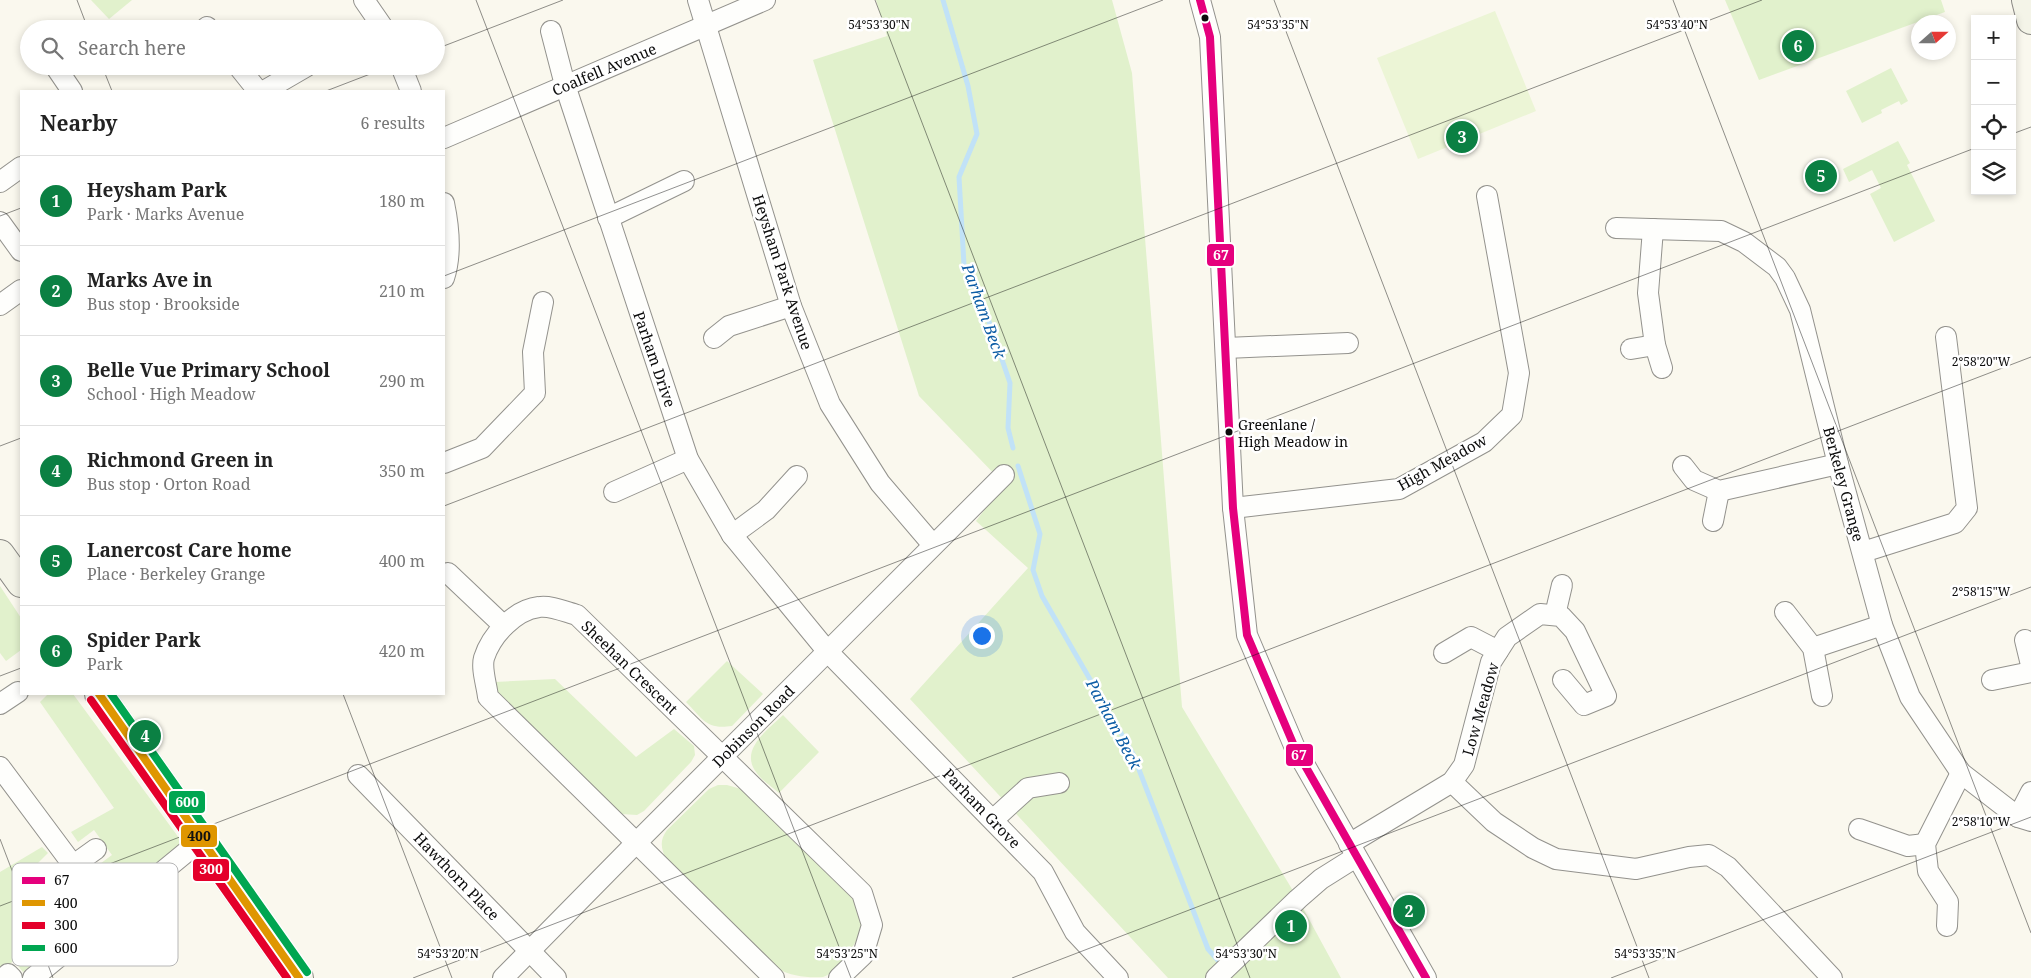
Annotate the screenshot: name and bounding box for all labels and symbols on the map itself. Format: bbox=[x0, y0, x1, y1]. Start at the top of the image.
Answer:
unlabelled marker bbox=[1200, 13, 1210, 23]
north arrow bbox=[1911, 15, 1956, 60]
text: 54°53'30"N bbox=[848, 16, 910, 33]
text: 54°53'35"N bbox=[1247, 16, 1309, 33]
text: 54°53'40"N bbox=[1646, 16, 1708, 33]
pin: 6 bbox=[1782, 27, 1814, 65]
street label: Coalfell Avenue bbox=[549, 38, 659, 100]
pin: 3 bbox=[1446, 118, 1478, 156]
pin: 5 bbox=[1805, 157, 1837, 195]
street label: Heysham Park Avenue bbox=[748, 192, 818, 352]
line badge: 67 bbox=[1206, 243, 1235, 267]
text: 67 bbox=[1213, 245, 1229, 264]
water label: Parham Beck bbox=[956, 260, 1012, 362]
street label: Parham Drive bbox=[629, 308, 681, 410]
text: 2°58'20"W bbox=[1952, 353, 2011, 370]
place label: Greenlane / High Meadow in bbox=[1238, 415, 1348, 451]
street label: Berkeley Grange bbox=[1819, 424, 1869, 544]
marker: Greenlane / High Meadow in bbox=[1224, 427, 1234, 437]
street label: High Meadow bbox=[1394, 429, 1490, 495]
text: 2°58'15"W bbox=[1952, 583, 2011, 600]
street label: Sheehan Crescent bbox=[577, 616, 683, 718]
your location bbox=[969, 623, 995, 649]
street label: Low Meadow bbox=[1457, 660, 1503, 758]
water label: Parham Beck bbox=[1081, 674, 1147, 774]
street label: Dobinson Road bbox=[708, 681, 798, 771]
pin: 4 bbox=[129, 717, 161, 755]
line badge: 67 bbox=[1285, 743, 1314, 767]
text: 67 bbox=[1291, 745, 1307, 764]
street label: Parham Grove bbox=[939, 764, 1025, 852]
line badge: 600 bbox=[168, 790, 206, 814]
text: 600 bbox=[175, 792, 199, 811]
text: 2°58'10"W bbox=[1952, 813, 2011, 830]
line badge: 400 bbox=[180, 824, 218, 848]
text: 400 bbox=[187, 826, 211, 845]
street label: Hawthorn Place bbox=[410, 828, 504, 924]
line badge: 300 bbox=[192, 858, 230, 882]
text: 300 bbox=[199, 859, 223, 878]
legend bbox=[12, 863, 178, 966]
text: 67 bbox=[54, 870, 70, 889]
pin: 2 bbox=[1393, 892, 1425, 930]
text: 400 bbox=[54, 893, 78, 912]
pin: 1 bbox=[1275, 907, 1307, 945]
text: 300 bbox=[54, 915, 78, 934]
text: 600 bbox=[54, 938, 78, 957]
text: 54°53'20"N bbox=[417, 945, 479, 962]
text: 54°53'25"N bbox=[816, 945, 878, 962]
text: 54°53'30"N bbox=[1215, 945, 1277, 962]
text: 54°53'35"N bbox=[1614, 945, 1676, 962]

